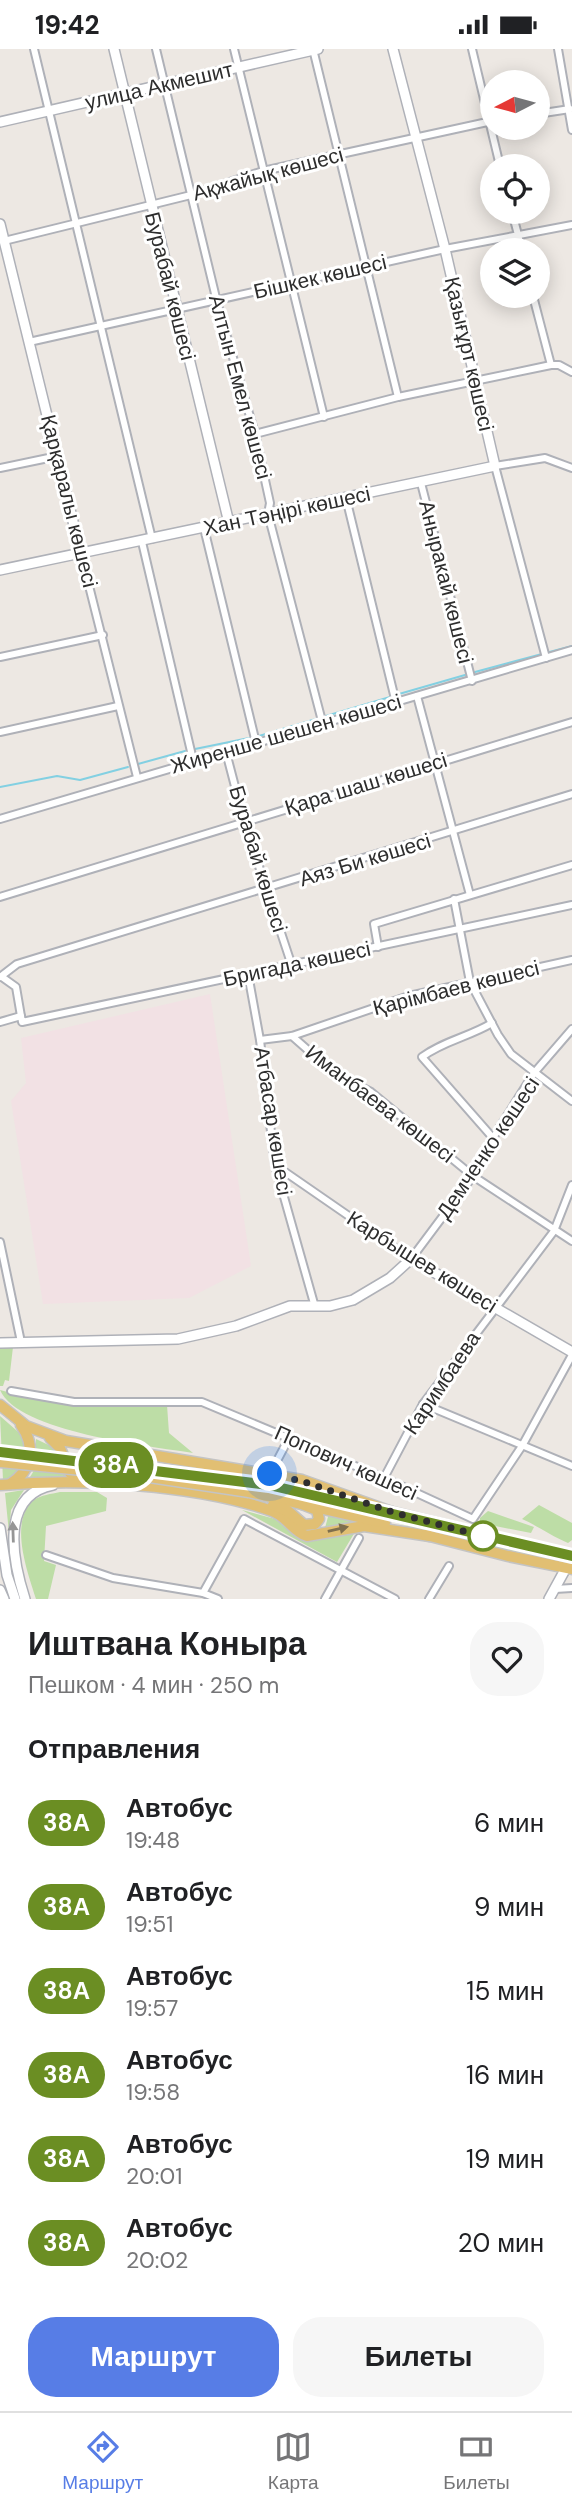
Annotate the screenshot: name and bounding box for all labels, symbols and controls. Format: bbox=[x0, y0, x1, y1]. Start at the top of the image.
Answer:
text: 19:42 bbox=[35, 8, 99, 42]
street label: улица Акмешит bbox=[82, 55, 236, 117]
north arrow bbox=[480, 70, 550, 140]
map controls bbox=[480, 70, 550, 308]
street label: Ақжайық көшесі bbox=[189, 140, 347, 208]
button: locate bbox=[480, 154, 550, 224]
street label: Бурабай көшесі bbox=[138, 209, 202, 363]
button: layers bbox=[480, 238, 550, 308]
street label: Бішкек көшесі bbox=[251, 248, 389, 306]
street label: Қазығұрт көшесі bbox=[438, 274, 500, 434]
street label: Алтын Емел көшесі bbox=[202, 292, 278, 482]
street label: Қарқаралы көшесі bbox=[34, 412, 104, 590]
street label: Хан Тәңірі көшесі bbox=[201, 480, 373, 542]
street label: Аныракай көшесі bbox=[412, 497, 480, 667]
street label: Жиренше шешен көшесі bbox=[167, 688, 405, 780]
street label: Қара шаш көшесі bbox=[281, 746, 451, 822]
street label: Бурабай көшесі bbox=[222, 782, 294, 936]
street label: Аяз Би көшесі bbox=[296, 827, 434, 893]
street label: Бригада көшесі bbox=[221, 935, 373, 993]
street label: Қарімбаев көшесі bbox=[370, 954, 542, 1022]
street label: Иманбаева көшесі bbox=[300, 1039, 460, 1169]
street label: Атбасар көшесі bbox=[247, 1045, 299, 1197]
street label: Демченко көшесі bbox=[430, 1071, 546, 1225]
street label: Карбышев көшесі bbox=[341, 1204, 503, 1320]
street label: Каримбаева bbox=[397, 1326, 487, 1440]
street label: Попович көшесі bbox=[270, 1419, 422, 1507]
line badge: 38А bbox=[76, 1442, 156, 1488]
text: 38А bbox=[93, 1449, 140, 1480]
your location bbox=[252, 1456, 287, 1491]
one-way arrow bbox=[7, 1521, 19, 1543]
unlabelled marker bbox=[468, 1521, 498, 1551]
one-way arrow bbox=[327, 1523, 349, 1534]
text: Иштвана Коныра bbox=[28, 1622, 306, 1665]
button: heart bbox=[470, 1622, 544, 1696]
text: Пешком · 4 мин · 250 m bbox=[28, 1670, 279, 1700]
text: Отправления bbox=[28, 1732, 200, 1766]
text: Автобус bbox=[126, 1791, 233, 1825]
text: 6 мин bbox=[474, 1806, 544, 1840]
text: 38А bbox=[43, 1807, 90, 1838]
text: 19:48 bbox=[126, 1825, 180, 1855]
text: Автобус bbox=[126, 1875, 233, 1909]
text: 9 мин bbox=[474, 1890, 544, 1924]
text: 38А bbox=[43, 1891, 90, 1922]
text: 19:51 bbox=[126, 1909, 173, 1939]
text: Автобус bbox=[126, 1959, 233, 1993]
text: 15 мин bbox=[466, 1974, 544, 2008]
text: 38А bbox=[43, 1975, 90, 2006]
text: 19:57 bbox=[126, 1993, 178, 2023]
text: Автобус bbox=[126, 2043, 233, 2077]
text: 16 мин bbox=[466, 2058, 544, 2092]
text: 38А bbox=[43, 2059, 90, 2090]
text: 19:58 bbox=[126, 2077, 180, 2107]
text: Автобус bbox=[126, 2127, 233, 2161]
text: 19 мин bbox=[466, 2142, 544, 2176]
text: 38А bbox=[43, 2143, 90, 2174]
text: 20:01 bbox=[126, 2161, 182, 2191]
text: Автобус bbox=[126, 2211, 233, 2245]
text: 20 мин bbox=[458, 2226, 544, 2260]
text: 38А bbox=[43, 2227, 90, 2258]
text: 20:02 bbox=[126, 2245, 188, 2275]
button: Маршрут bbox=[28, 2317, 279, 2397]
button: Билеты bbox=[293, 2317, 544, 2397]
tab: Маршрут bbox=[62, 2428, 143, 2495]
tab: Карта bbox=[268, 2428, 319, 2495]
tab: Билеты bbox=[443, 2428, 510, 2495]

